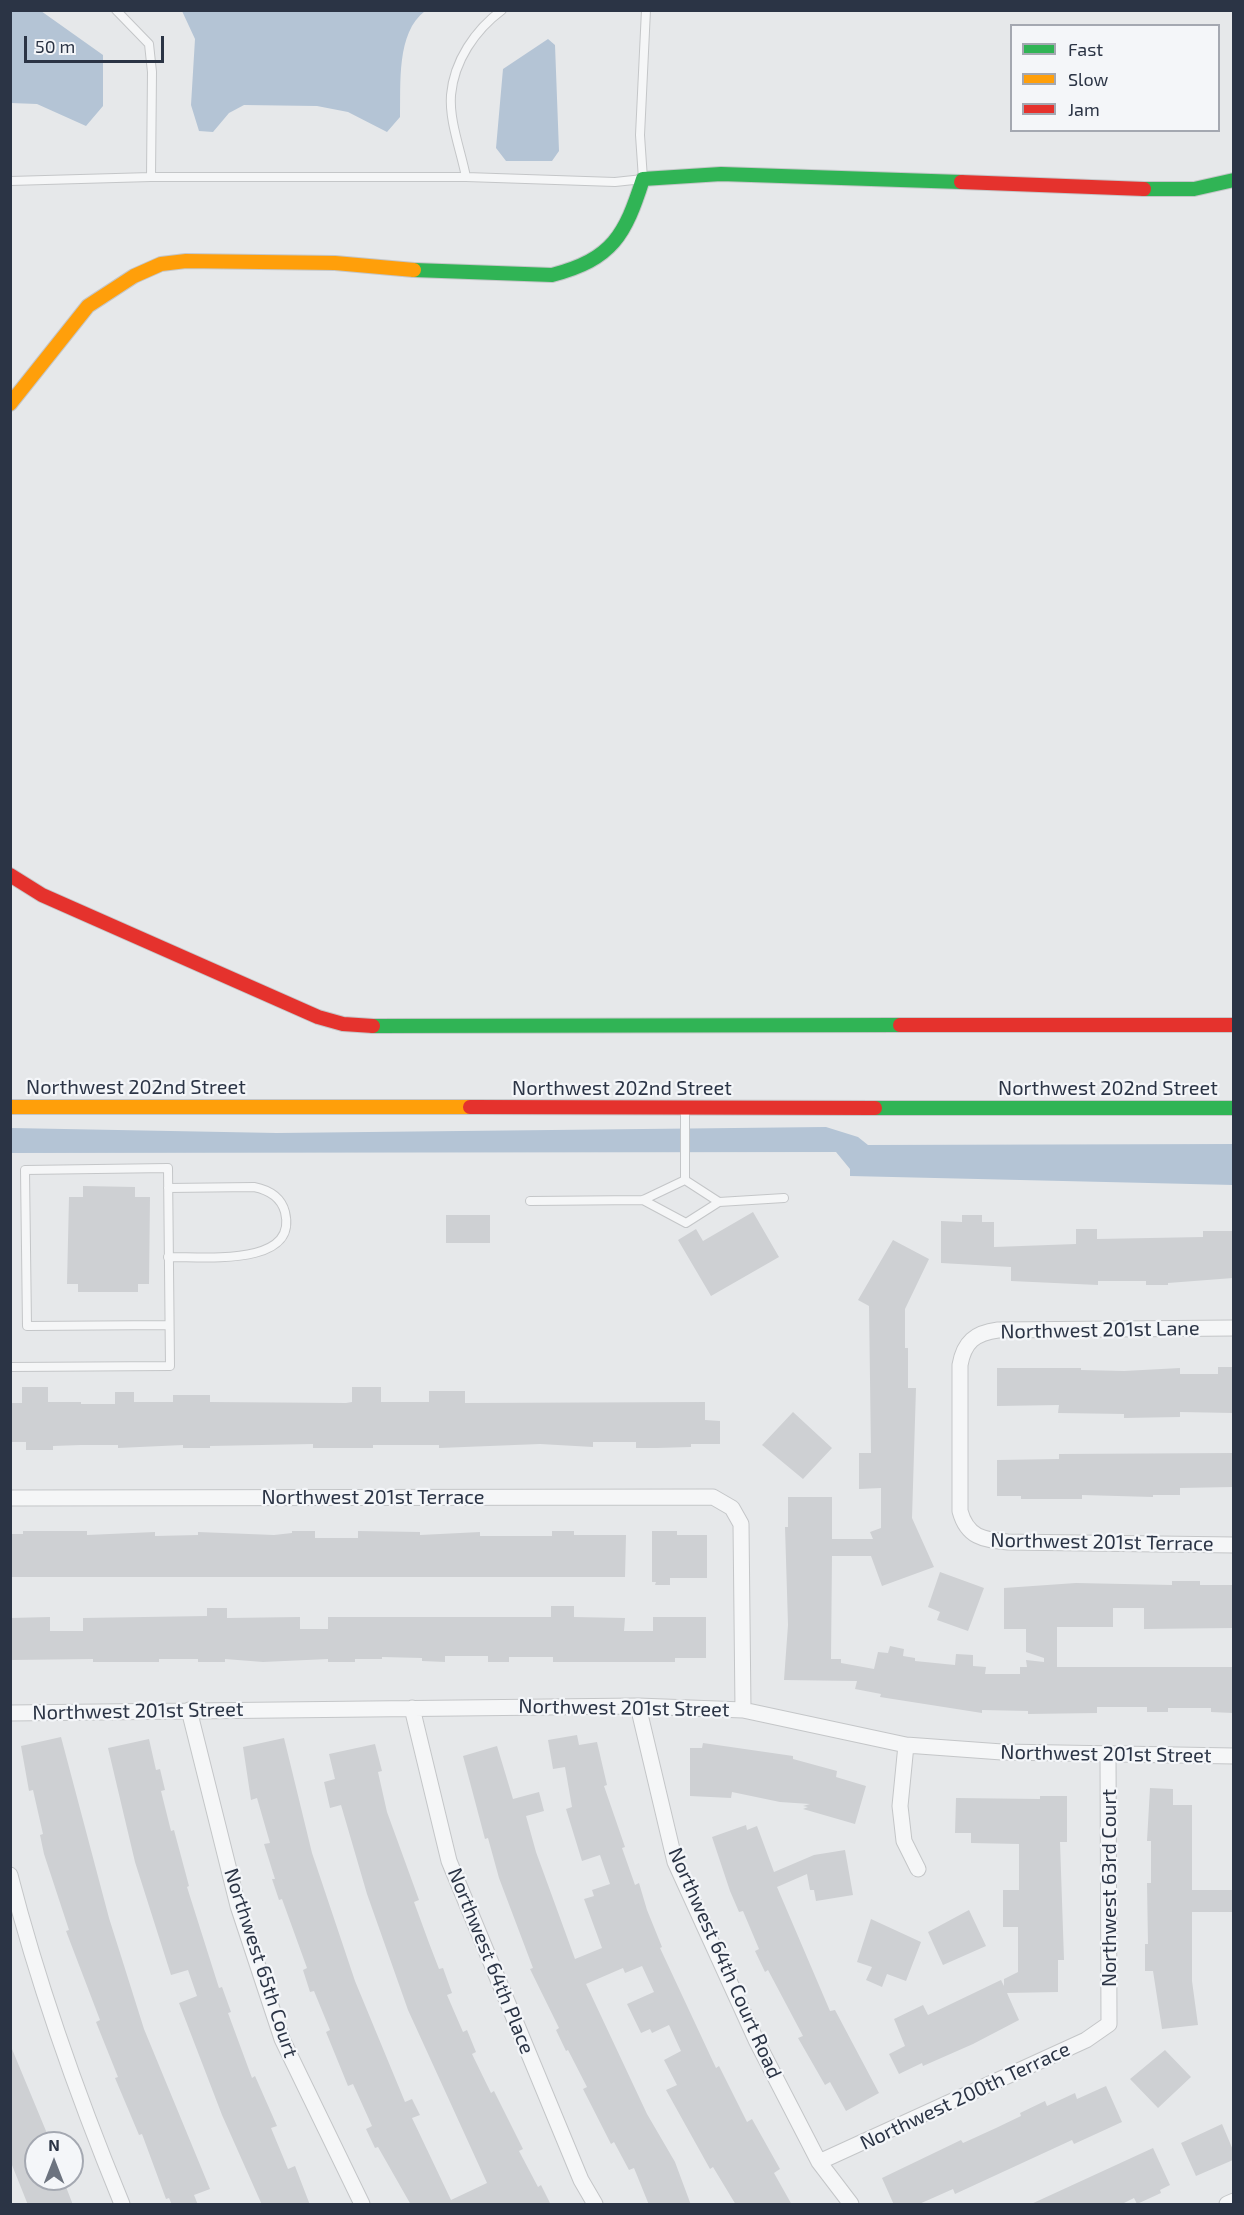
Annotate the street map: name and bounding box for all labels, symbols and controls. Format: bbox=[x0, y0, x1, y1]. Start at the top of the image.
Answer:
scale bar bbox=[27, 24, 166, 62]
legend bbox=[1010, 24, 1220, 132]
text: 50 m bbox=[35, 35, 75, 57]
text: Fast bbox=[1068, 38, 1103, 60]
text: Slow bbox=[1068, 68, 1108, 90]
text: Jam bbox=[1068, 98, 1100, 120]
street label: Northwest 202nd Street bbox=[26, 1075, 246, 1099]
street label: Northwest 202nd Street bbox=[512, 1076, 732, 1100]
street label: Northwest 202nd Street bbox=[998, 1076, 1218, 1100]
street label: Northwest 201st Lane bbox=[1000, 1316, 1200, 1344]
street label: Northwest 201st Terrace bbox=[261, 1485, 485, 1509]
street label: Northwest 201st Terrace bbox=[990, 1528, 1214, 1556]
street label: Northwest 201st Street bbox=[518, 1694, 730, 1722]
street label: Northwest 201st Street bbox=[32, 1697, 244, 1725]
street label: Northwest 201st Street bbox=[1000, 1740, 1212, 1768]
street label: Northwest 63rd Court bbox=[1097, 1789, 1121, 1987]
street label: Northwest 64th Court Road bbox=[663, 1844, 787, 2082]
street label: Northwest 64th Place bbox=[443, 1864, 539, 2058]
street label: Northwest 65th Court bbox=[219, 1865, 303, 2061]
street label: Northwest 200th Terrace bbox=[856, 2037, 1074, 2155]
north arrow bbox=[24, 2131, 84, 2191]
text: N bbox=[48, 2135, 60, 2154]

